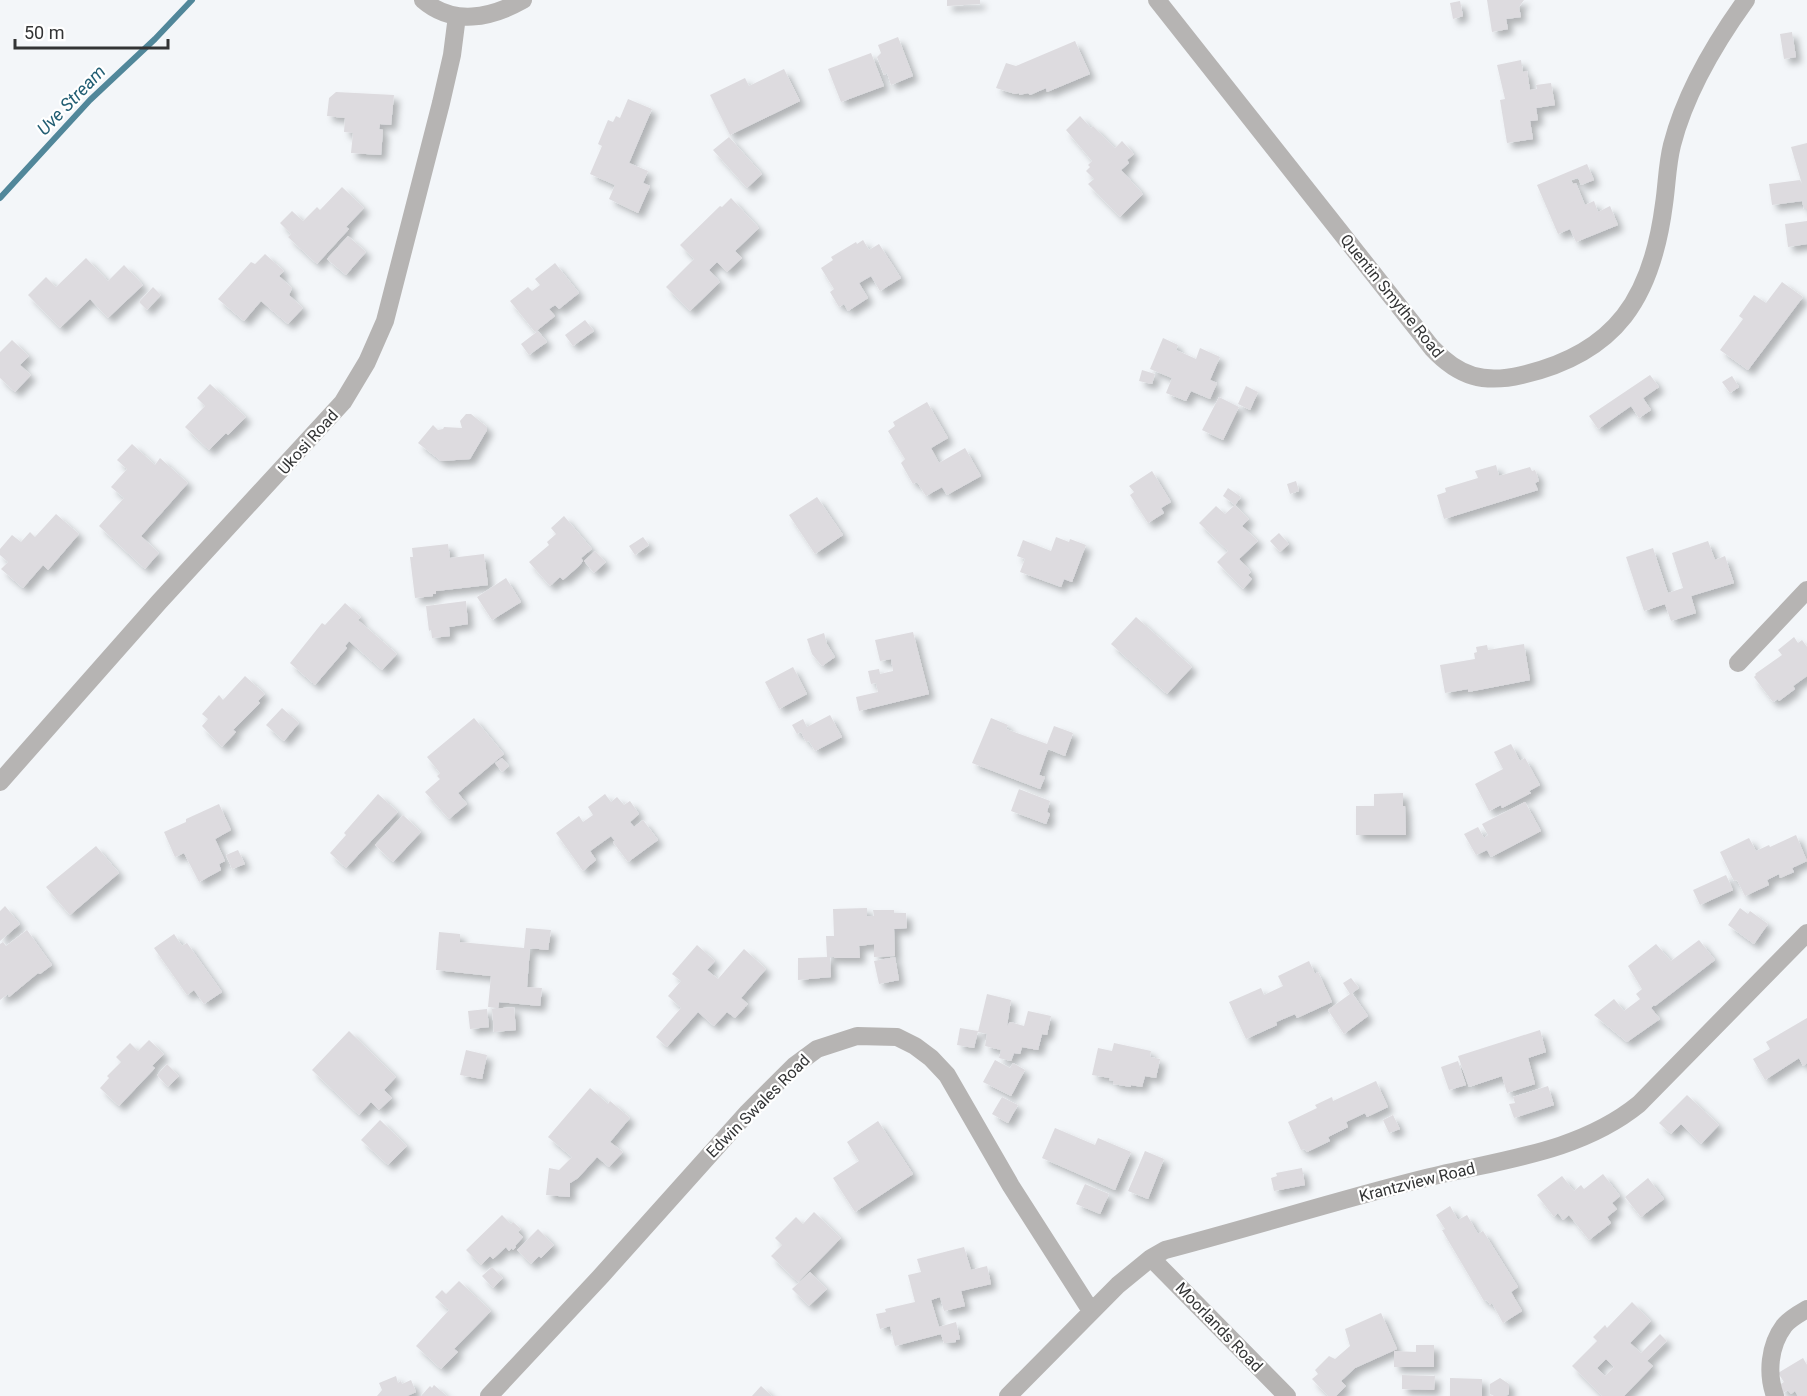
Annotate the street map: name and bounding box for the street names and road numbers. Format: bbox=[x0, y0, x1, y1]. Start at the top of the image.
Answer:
street label: Quentin Smythe Road bbox=[1336, 230, 1448, 362]
street label: Ukosi Road bbox=[274, 406, 342, 478]
street label: Edwin Swales Road bbox=[702, 1050, 814, 1162]
street label: Krantzview Road bbox=[1357, 1158, 1477, 1206]
street label: Moorlands Road bbox=[1172, 1278, 1266, 1376]

